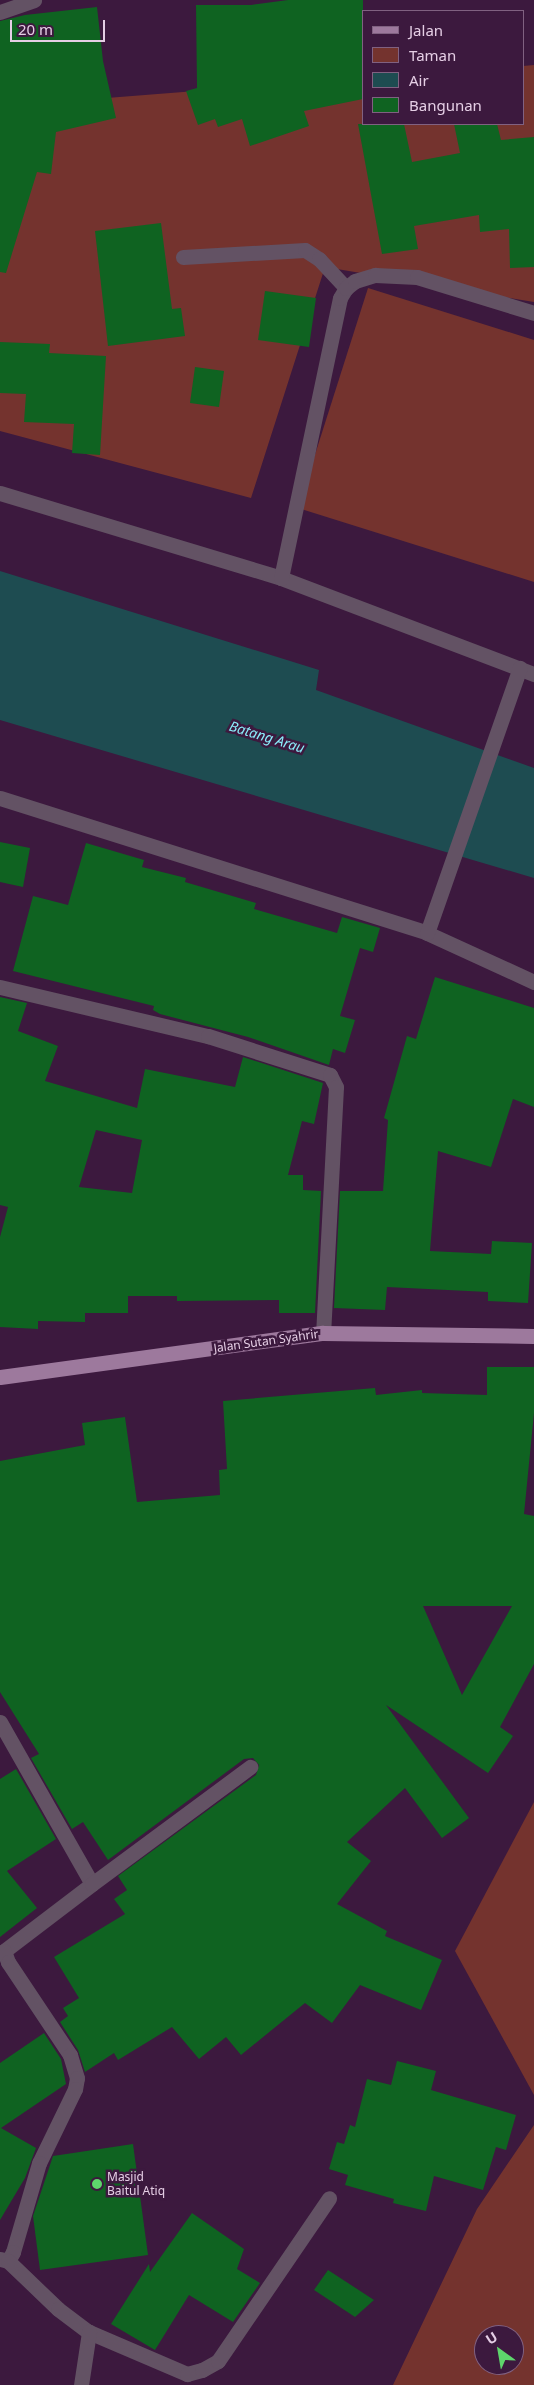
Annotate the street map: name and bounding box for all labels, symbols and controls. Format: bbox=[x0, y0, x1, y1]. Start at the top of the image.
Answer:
scale bar bbox=[12, 10, 108, 42]
legend bbox=[362, 10, 524, 125]
text: 20 m bbox=[18, 19, 53, 39]
text: Jalan bbox=[409, 20, 443, 40]
text: Taman bbox=[409, 45, 456, 65]
text: Air bbox=[409, 70, 429, 90]
text: Bangunan bbox=[409, 95, 482, 115]
water label: Batang Arau bbox=[227, 718, 307, 756]
street label: Jalan Sutan Syahrir bbox=[213, 1327, 319, 1355]
place label: Masjid Baitul Atiq bbox=[107, 2170, 165, 2198]
marker: Masjid Baitul Atiq bbox=[91, 2178, 103, 2190]
north arrow bbox=[474, 2325, 524, 2375]
text: U bbox=[482, 2327, 501, 2349]

